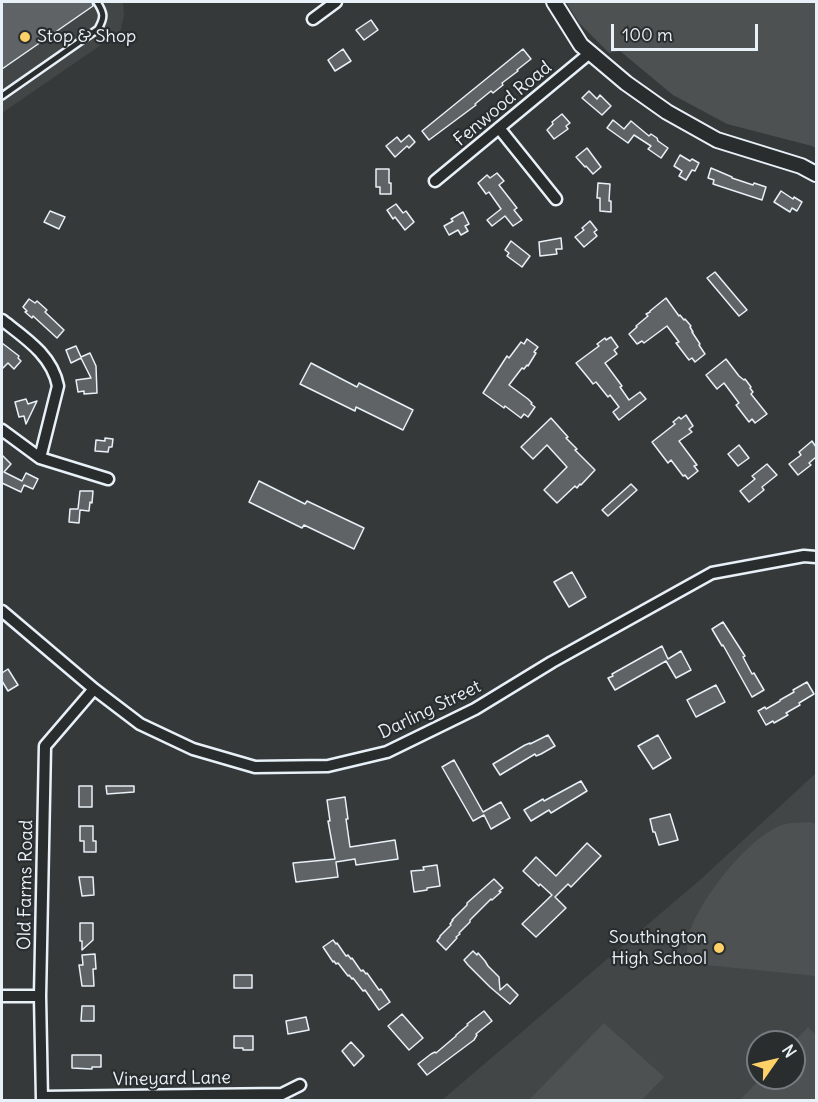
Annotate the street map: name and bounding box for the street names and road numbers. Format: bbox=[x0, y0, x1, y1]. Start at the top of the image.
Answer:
street label: Fenwood Road bbox=[450, 57, 556, 151]
street label: Darling Street bbox=[375, 676, 485, 744]
street label: Old Farms Road bbox=[14, 820, 38, 950]
street label: Vineyard Lane bbox=[113, 1067, 231, 1091]

